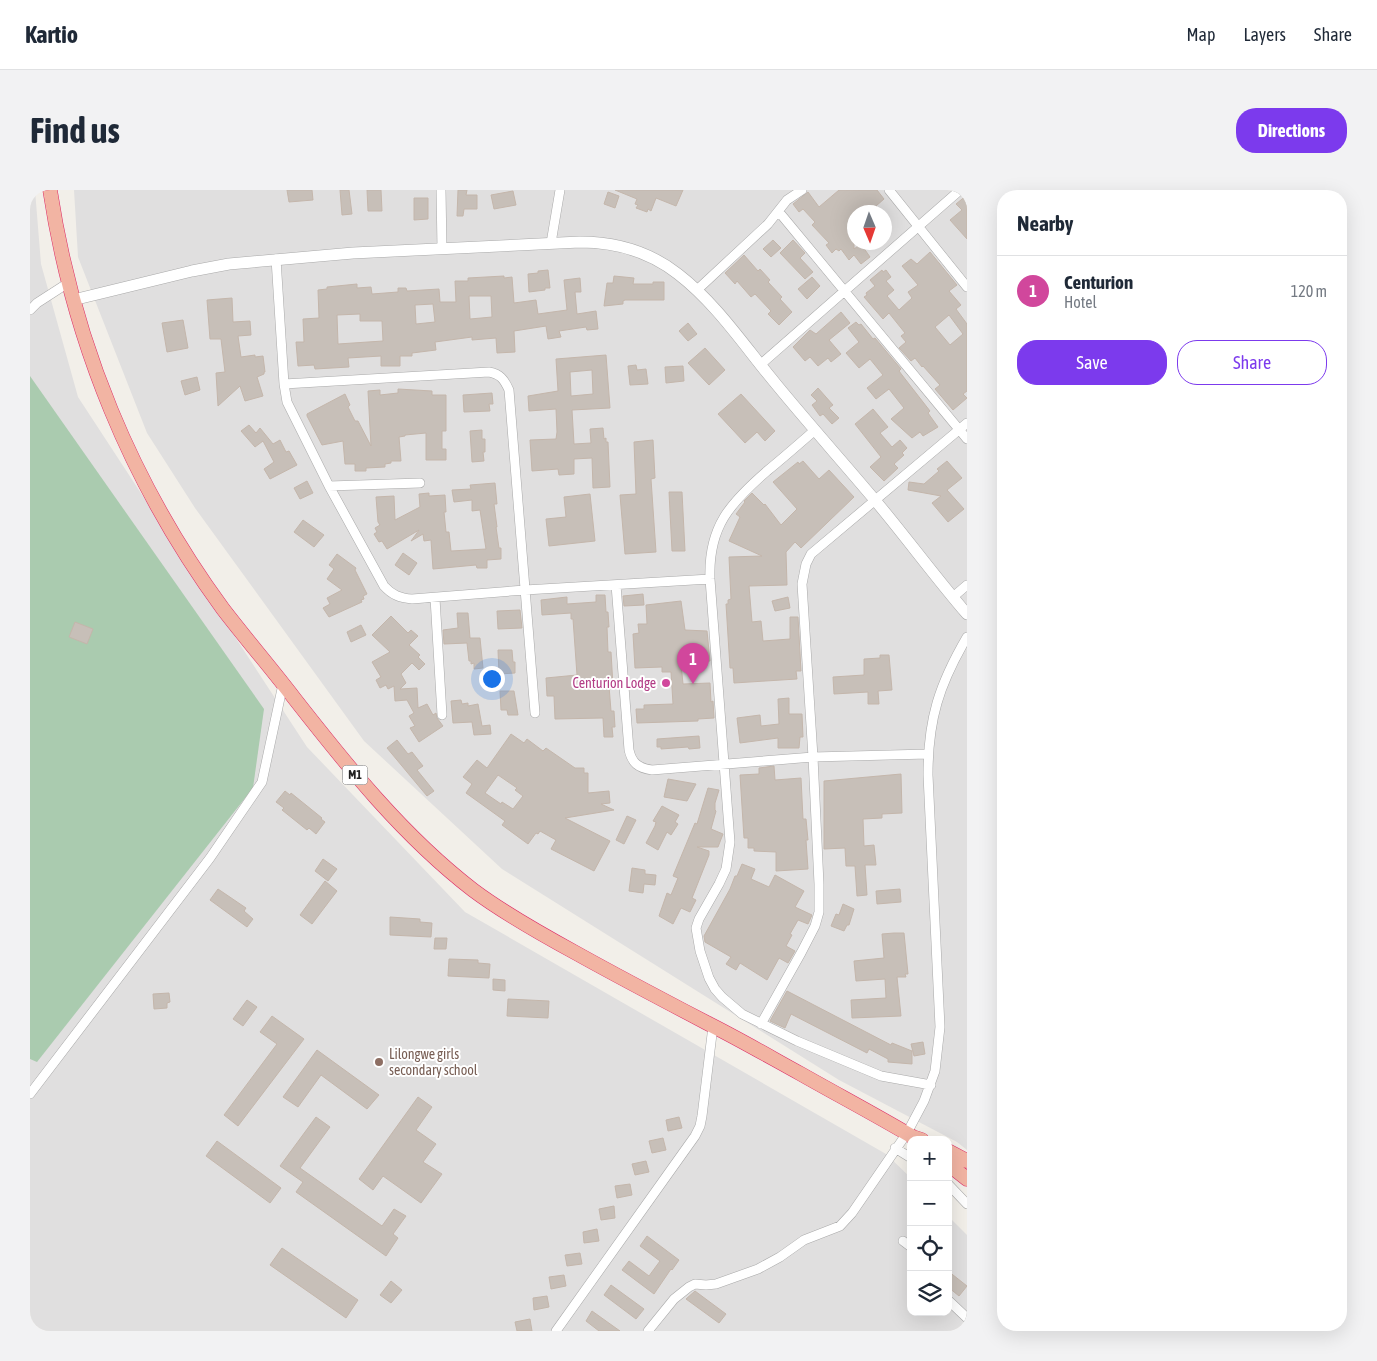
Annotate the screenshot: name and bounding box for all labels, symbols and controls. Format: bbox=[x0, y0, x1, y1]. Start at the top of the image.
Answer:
text: Kartio bbox=[25, 21, 78, 48]
text: Map bbox=[1186, 24, 1215, 45]
text: Layers bbox=[1243, 24, 1286, 45]
text: Share bbox=[1314, 24, 1352, 45]
button: Directions bbox=[1236, 108, 1347, 153]
text: Find us bbox=[30, 110, 120, 150]
north arrow bbox=[847, 205, 892, 250]
text: Nearby bbox=[1017, 211, 1073, 235]
text: Centurion bbox=[1064, 271, 1133, 293]
text: 1 bbox=[1029, 282, 1037, 300]
text: 120 m bbox=[1291, 282, 1327, 300]
text: Hotel bbox=[1064, 293, 1097, 311]
button: Save bbox=[1017, 340, 1167, 385]
button: Share bbox=[1177, 340, 1327, 385]
pin: 1 bbox=[677, 643, 709, 684]
your location bbox=[479, 666, 505, 692]
place label: Centurion Lodge bbox=[572, 675, 656, 691]
marker: Centurion Lodge bbox=[660, 677, 672, 689]
road number: M1 bbox=[342, 766, 368, 784]
place label: Lilongwe girls secondary school bbox=[389, 1046, 478, 1078]
marker: Lilongwe girls secondary school bbox=[373, 1056, 385, 1068]
map controls bbox=[907, 1136, 952, 1316]
button: + bbox=[907, 1136, 952, 1181]
button: − bbox=[907, 1181, 952, 1226]
button: locate bbox=[907, 1226, 952, 1271]
button: layers bbox=[907, 1271, 952, 1316]

